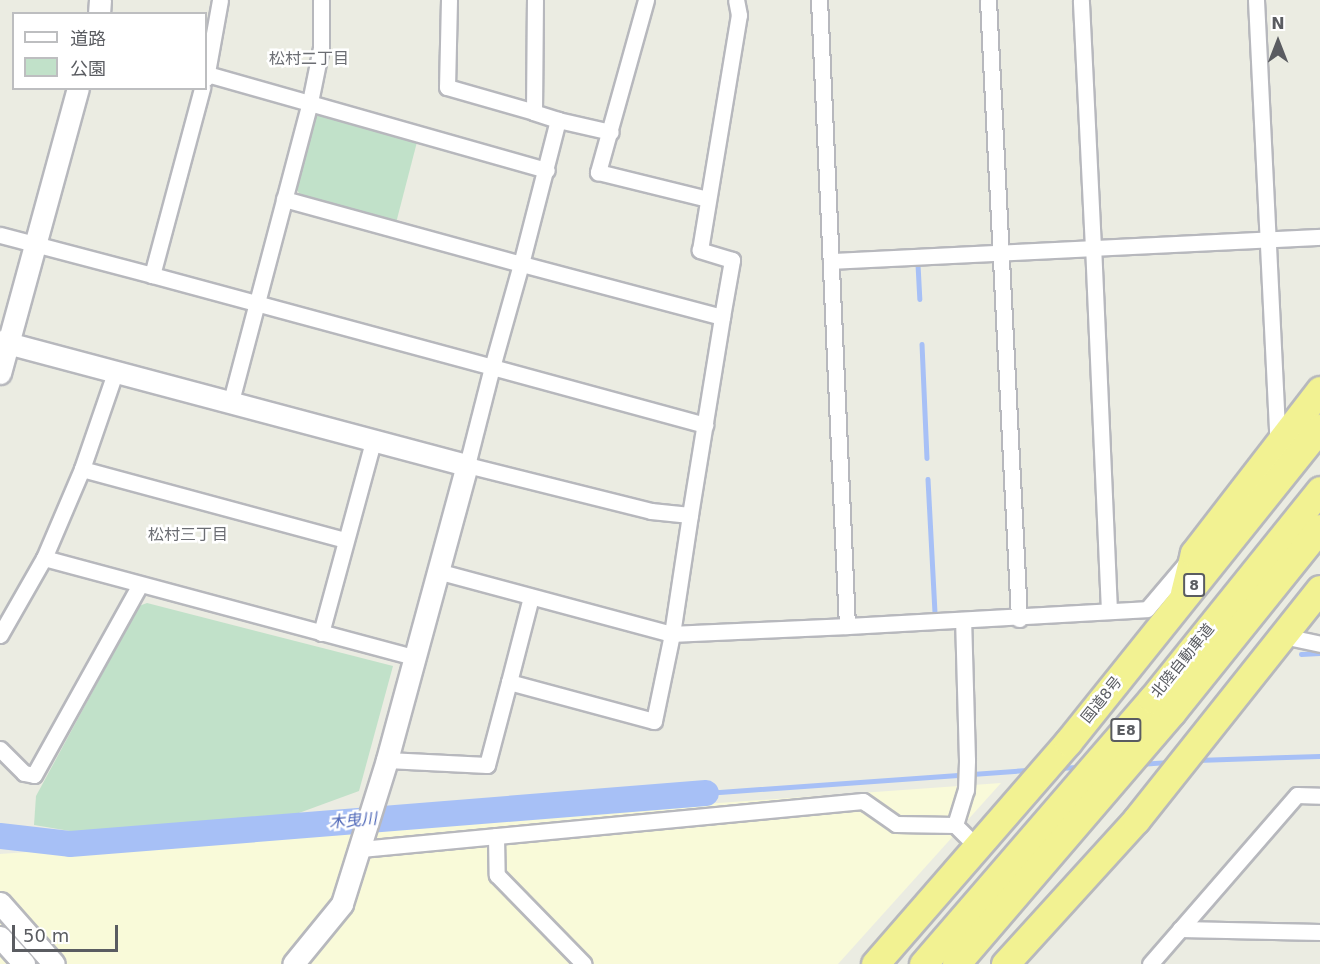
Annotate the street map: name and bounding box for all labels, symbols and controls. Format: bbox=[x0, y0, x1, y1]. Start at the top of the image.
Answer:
legend bbox=[12, 12, 207, 90]
north arrow bbox=[1248, 12, 1308, 72]
text: N bbox=[1271, 14, 1285, 33]
text: 道路 bbox=[70, 28, 106, 49]
district label: 松村二丁目 bbox=[269, 49, 349, 69]
text: 公園 bbox=[70, 58, 106, 79]
district label: 松村三丁目 bbox=[148, 525, 228, 545]
road number: 8 bbox=[1182, 574, 1206, 596]
street label: 北陸自動車道 bbox=[1148, 620, 1218, 702]
street label: 国道8号 bbox=[1078, 673, 1126, 727]
road number: E8 bbox=[1110, 719, 1142, 741]
water label: 木曳川 bbox=[328, 809, 378, 833]
scale bar bbox=[15, 913, 122, 951]
text: 50 m bbox=[23, 925, 69, 946]

